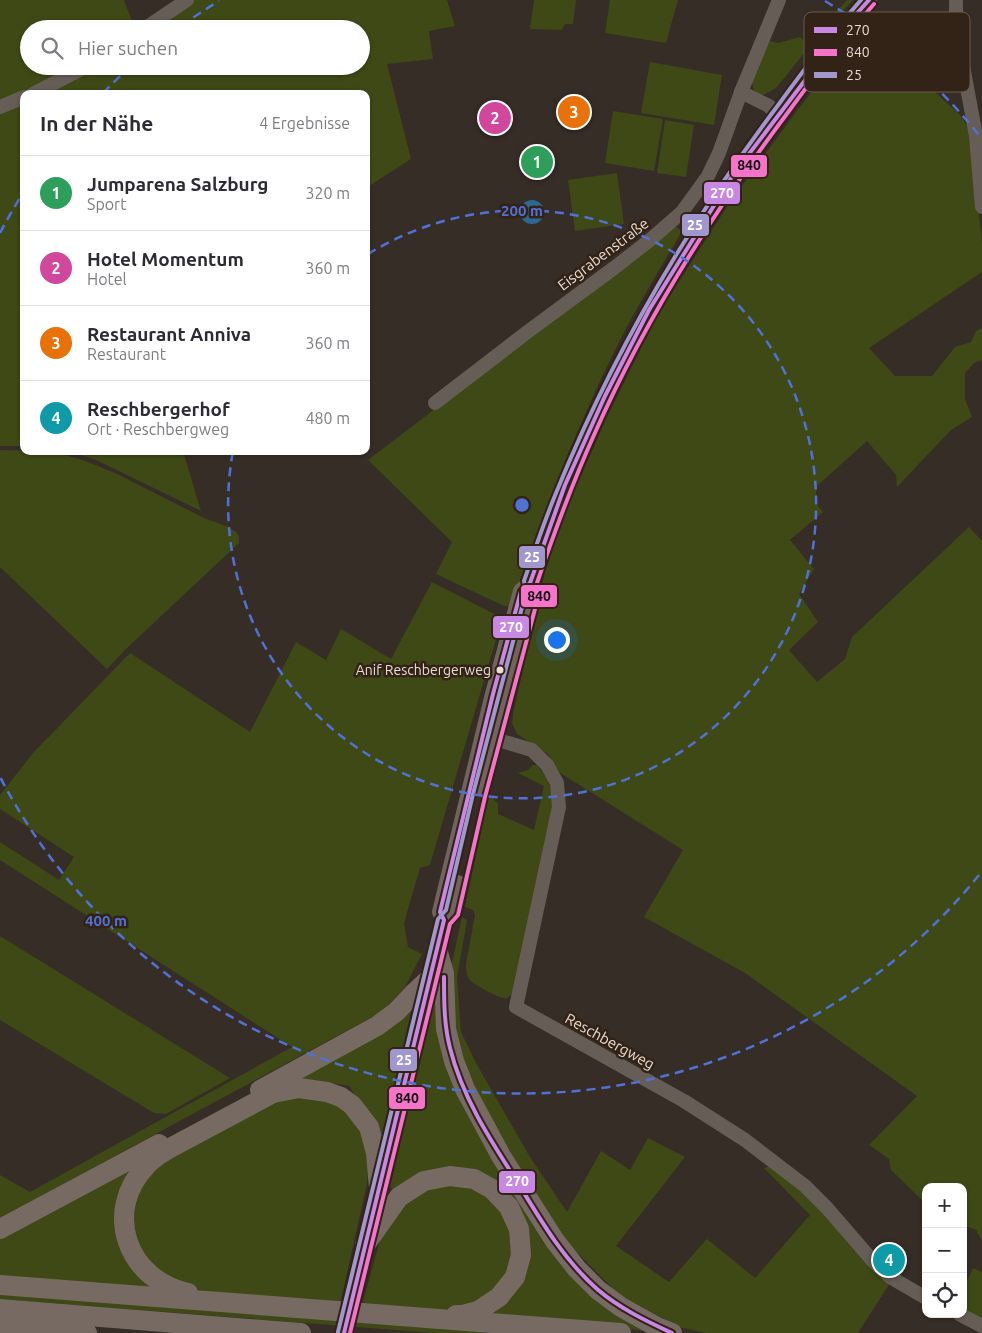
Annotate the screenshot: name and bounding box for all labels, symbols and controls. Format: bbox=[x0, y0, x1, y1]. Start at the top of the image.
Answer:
legend bbox=[804, 12, 970, 92]
search box bbox=[20, 20, 370, 75]
text: 270 bbox=[846, 22, 870, 38]
icon: search bbox=[38, 34, 66, 62]
text: Hier suchen bbox=[78, 37, 178, 59]
text: 840 bbox=[846, 44, 870, 60]
text: 25 bbox=[846, 67, 862, 83]
pin: 3 bbox=[558, 93, 590, 131]
pin: 2 bbox=[479, 99, 511, 137]
text: In der Nähe bbox=[40, 111, 153, 135]
text: 4 Ergebnisse bbox=[259, 114, 350, 132]
pin: 1 bbox=[521, 143, 553, 181]
line badge: 840 bbox=[730, 154, 768, 178]
text: 840 bbox=[737, 157, 761, 173]
text: Jumparena Salzburg bbox=[87, 173, 269, 195]
line badge: 270 bbox=[703, 181, 741, 205]
text: 1 bbox=[51, 184, 61, 202]
text: 320 m bbox=[305, 184, 350, 202]
text: 270 bbox=[710, 185, 734, 201]
text: Sport bbox=[87, 195, 126, 213]
text: 200 m bbox=[501, 202, 543, 219]
line badge: 25 bbox=[681, 213, 710, 237]
street label: Eisgrabenstraße bbox=[554, 214, 652, 294]
text: 25 bbox=[687, 217, 703, 233]
text: Hotel Momentum bbox=[87, 248, 244, 270]
text: 2 bbox=[51, 259, 61, 277]
text: 360 m bbox=[305, 259, 350, 277]
text: Hotel bbox=[87, 270, 127, 288]
text: Restaurant Anniva bbox=[87, 323, 251, 345]
text: 3 bbox=[51, 334, 61, 352]
text: 360 m bbox=[305, 334, 350, 352]
text: Restaurant bbox=[87, 345, 166, 363]
text: Reschbergerhof bbox=[87, 398, 230, 420]
text: 4 bbox=[51, 409, 61, 427]
text: 480 m bbox=[305, 409, 350, 427]
text: Ort · Reschbergweg bbox=[87, 420, 229, 438]
centre of rings bbox=[513, 496, 531, 514]
line badge: 25 bbox=[518, 545, 546, 569]
text: 25 bbox=[524, 549, 540, 565]
line badge: 840 bbox=[520, 584, 558, 608]
text: 840 bbox=[527, 588, 551, 604]
line badge: 270 bbox=[492, 615, 530, 639]
text: 270 bbox=[499, 619, 523, 635]
your location bbox=[544, 627, 570, 653]
place label: Anif Reschbergerweg bbox=[356, 662, 491, 678]
marker: Anif Reschbergerweg bbox=[495, 665, 505, 675]
text: 400 m bbox=[85, 912, 127, 929]
street label: Reschbergweg bbox=[562, 1009, 658, 1073]
line badge: 25 bbox=[389, 1048, 418, 1072]
text: 25 bbox=[396, 1052, 412, 1068]
line badge: 840 bbox=[388, 1086, 426, 1110]
text: 840 bbox=[395, 1090, 419, 1106]
line badge: 270 bbox=[498, 1170, 536, 1194]
text: 270 bbox=[505, 1173, 529, 1189]
map controls bbox=[922, 1183, 967, 1318]
button: + bbox=[922, 1183, 967, 1228]
button: − bbox=[922, 1228, 967, 1273]
pin: 4 bbox=[873, 1241, 905, 1279]
button: locate bbox=[922, 1273, 967, 1318]

